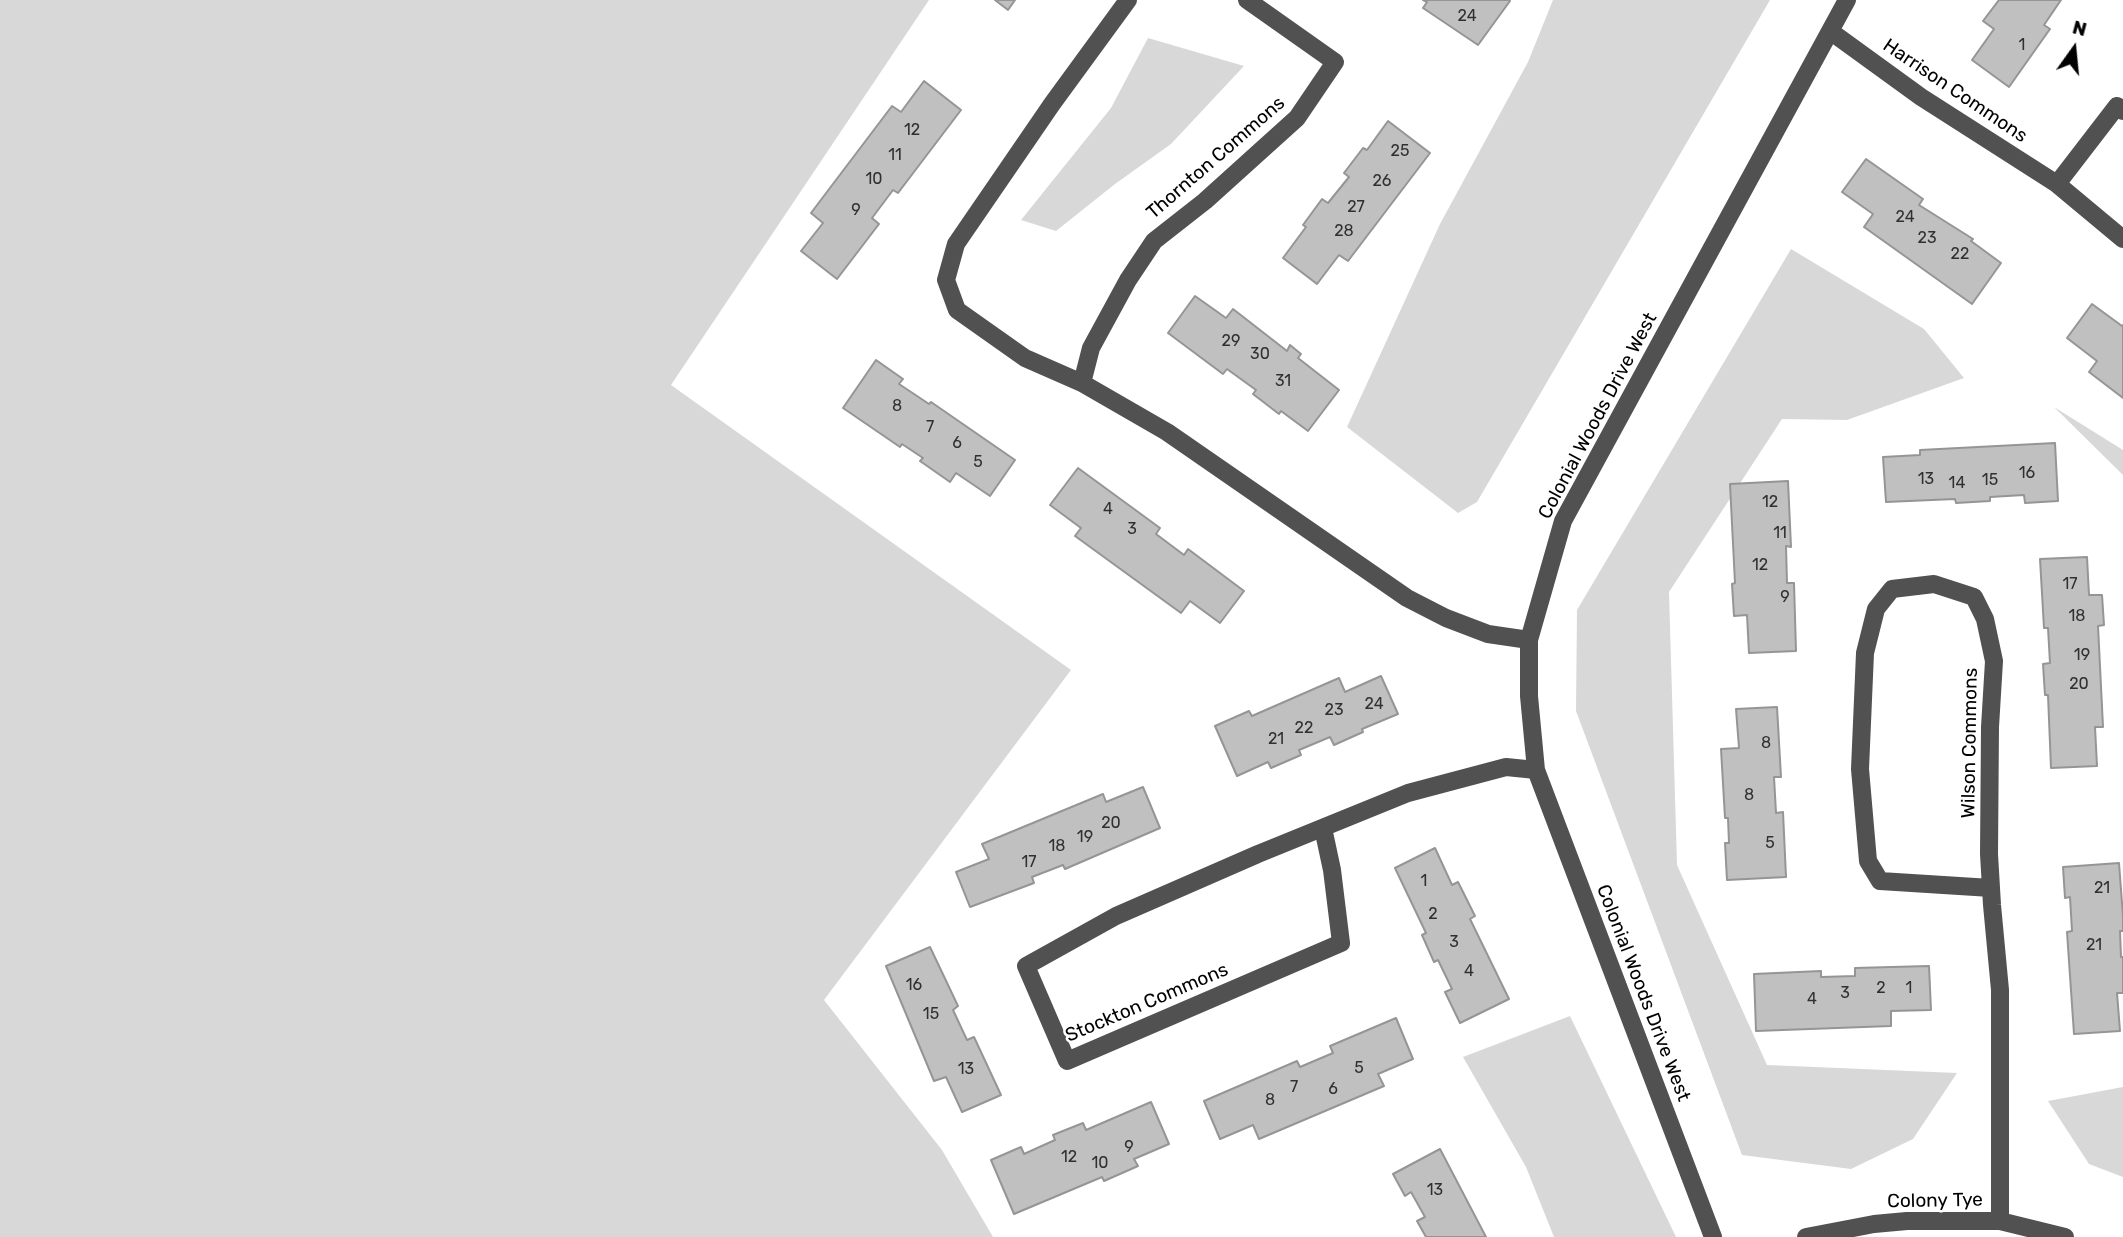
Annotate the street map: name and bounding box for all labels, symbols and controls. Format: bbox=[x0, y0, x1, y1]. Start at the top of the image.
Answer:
house number: 24 bbox=[1457, 6, 1477, 26]
north arrow bbox=[2039, 14, 2109, 84]
text: N bbox=[2070, 15, 2089, 41]
street label: Harrison Commons bbox=[1878, 34, 2032, 148]
house number: 1 bbox=[2019, 35, 2025, 55]
street label: Thornton Commons bbox=[1142, 92, 1290, 224]
house number: 12 bbox=[904, 120, 920, 140]
house number: 25 bbox=[1391, 141, 1409, 161]
house number: 11 bbox=[888, 145, 902, 165]
house number: 10 bbox=[865, 169, 883, 189]
house number: 26 bbox=[1372, 171, 1392, 191]
house number: 27 bbox=[1347, 197, 1365, 217]
house number: 9 bbox=[851, 200, 861, 220]
house number: 24 bbox=[1895, 207, 1915, 227]
house number: 28 bbox=[1334, 221, 1354, 241]
house number: 23 bbox=[1917, 228, 1937, 248]
house number: 22 bbox=[1951, 244, 1969, 264]
street label: Colonial Woods Drive West bbox=[1534, 309, 1662, 523]
house number: 29 bbox=[1222, 331, 1240, 351]
house number: 30 bbox=[1250, 344, 1270, 364]
house number: 31 bbox=[1275, 371, 1291, 391]
house number: 8 bbox=[892, 396, 902, 416]
house number: 7 bbox=[926, 417, 934, 437]
house number: 6 bbox=[952, 433, 962, 453]
house number: 5 bbox=[973, 452, 983, 472]
house number: 16 bbox=[2019, 463, 2035, 483]
house number: 13 bbox=[1918, 469, 1934, 489]
house number: 15 bbox=[1982, 470, 1998, 490]
house number: 14 bbox=[1949, 473, 1965, 493]
house number: 12 bbox=[1762, 492, 1778, 512]
house number: 4 bbox=[1103, 499, 1113, 519]
house number: 3 bbox=[1127, 519, 1137, 539]
house number: 11 bbox=[1773, 523, 1787, 543]
house number: 12 bbox=[1752, 555, 1768, 575]
house number: 17 bbox=[2062, 574, 2078, 594]
house number: 9 bbox=[1780, 587, 1790, 607]
house number: 18 bbox=[2068, 606, 2086, 626]
house number: 19 bbox=[2074, 645, 2090, 665]
street label: Wilson Commons bbox=[1957, 667, 1983, 819]
house number: 20 bbox=[2069, 674, 2089, 694]
house number: 24 bbox=[1364, 694, 1384, 714]
house number: 23 bbox=[1324, 700, 1344, 720]
house number: 22 bbox=[1295, 718, 1313, 738]
house number: 21 bbox=[1268, 729, 1284, 749]
house number: 8 bbox=[1761, 733, 1771, 753]
house number: 8 bbox=[1744, 785, 1754, 805]
house number: 20 bbox=[1101, 813, 1121, 833]
house number: 19 bbox=[1077, 827, 1093, 847]
house number: 5 bbox=[1765, 833, 1775, 853]
house number: 18 bbox=[1048, 836, 1066, 856]
house number: 17 bbox=[1021, 852, 1037, 872]
house number: 1 bbox=[1421, 871, 1427, 891]
house number: 21 bbox=[2094, 878, 2110, 898]
street label: Colonial Woods Drive West bbox=[1591, 881, 1695, 1105]
house number: 2 bbox=[1428, 904, 1438, 924]
house number: 3 bbox=[1449, 932, 1459, 952]
house number: 21 bbox=[2086, 935, 2102, 955]
street label: Stockton Commons bbox=[1062, 958, 1232, 1048]
house number: 4 bbox=[1464, 961, 1474, 981]
house number: 16 bbox=[906, 975, 922, 995]
house number: 2 bbox=[1876, 978, 1886, 998]
house number: 1 bbox=[1906, 978, 1912, 998]
house number: 3 bbox=[1840, 983, 1850, 1003]
house number: 4 bbox=[1807, 989, 1817, 1009]
house number: 15 bbox=[923, 1004, 939, 1024]
house number: 5 bbox=[1354, 1058, 1364, 1078]
house number: 13 bbox=[958, 1059, 974, 1079]
house number: 7 bbox=[1290, 1077, 1298, 1097]
house number: 6 bbox=[1328, 1079, 1338, 1099]
house number: 8 bbox=[1265, 1090, 1275, 1110]
house number: 9 bbox=[1124, 1137, 1134, 1157]
house number: 12 bbox=[1061, 1147, 1077, 1167]
house number: 10 bbox=[1091, 1153, 1109, 1173]
house number: 13 bbox=[1427, 1180, 1443, 1200]
street label: Colony Tye bbox=[1887, 1189, 1983, 1213]

